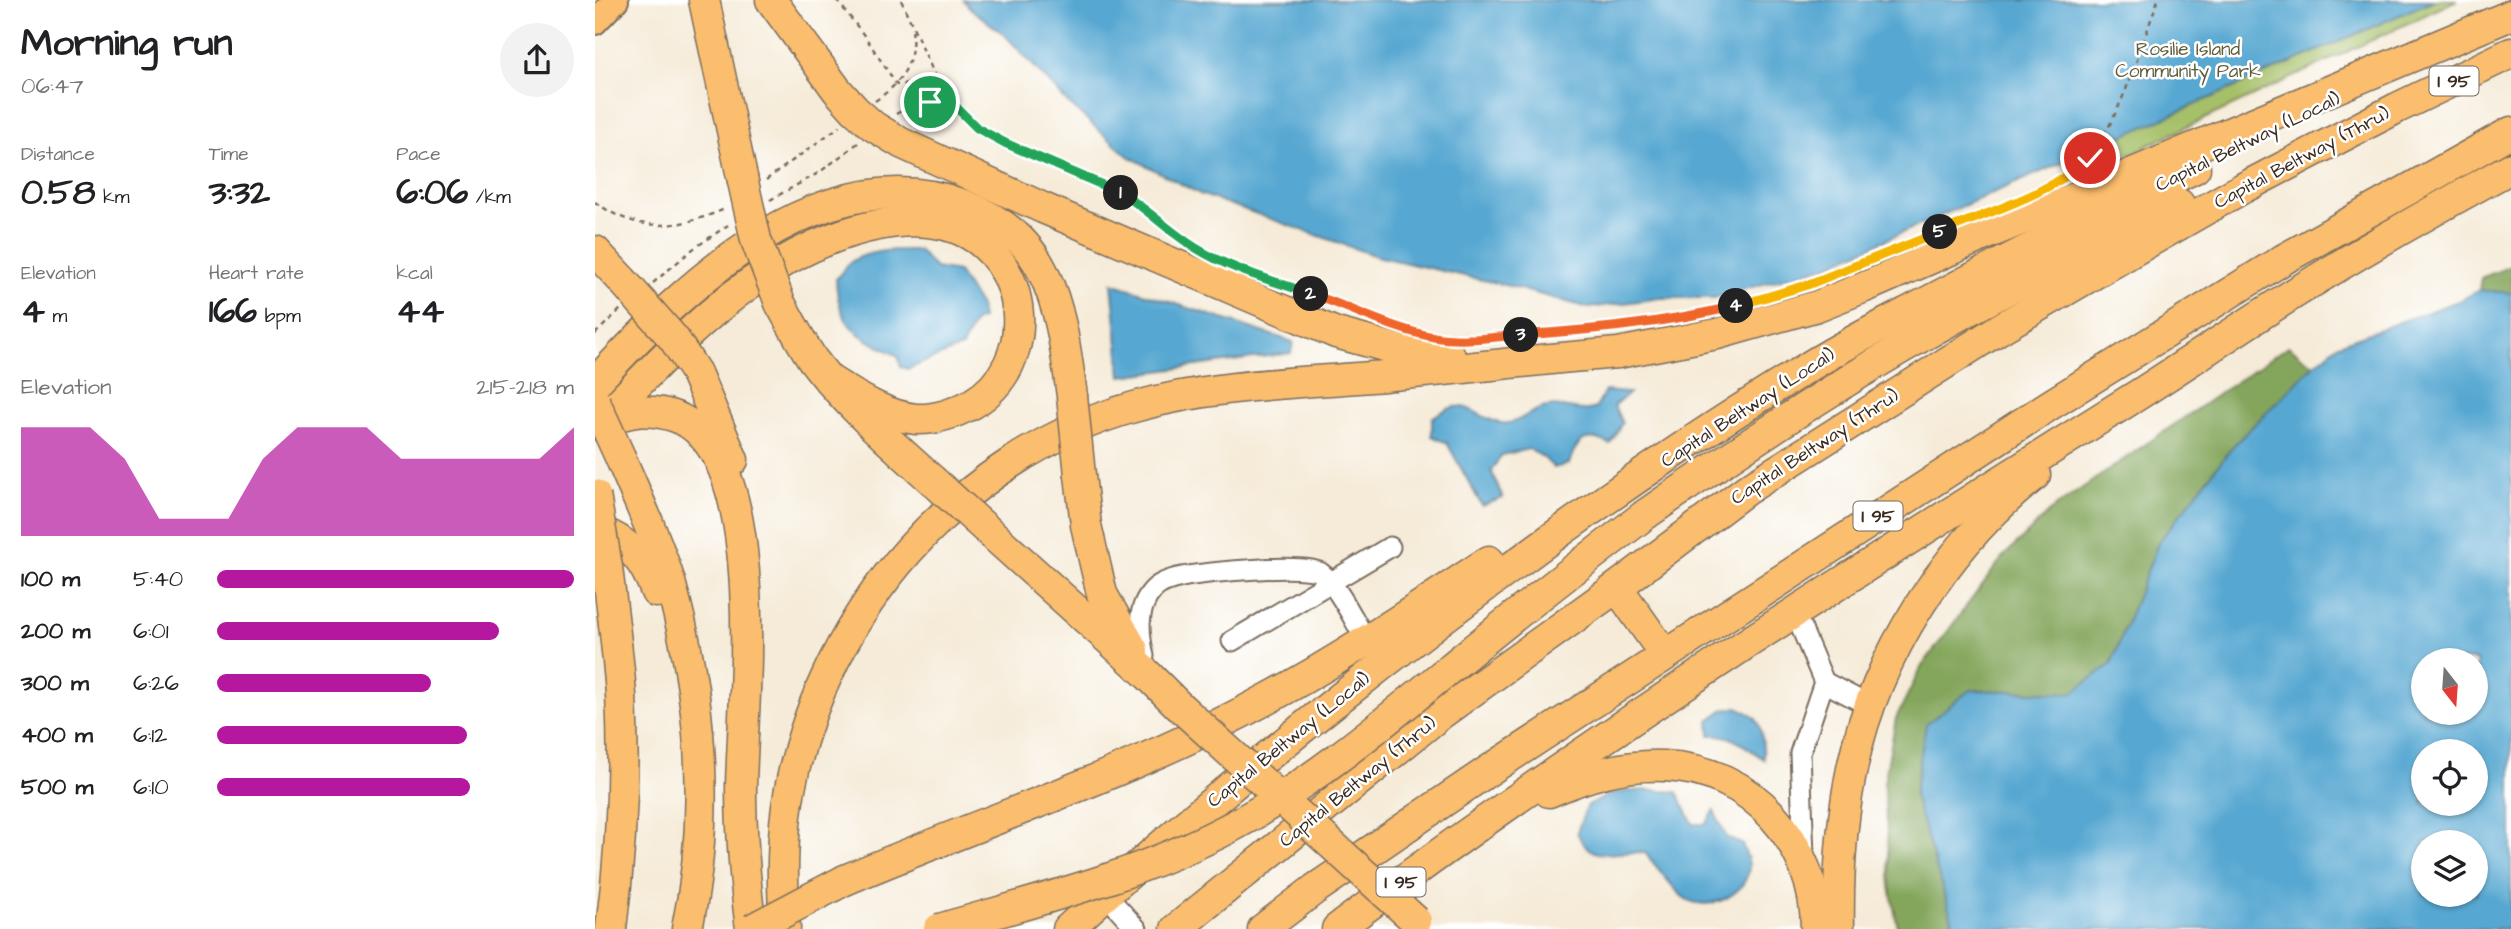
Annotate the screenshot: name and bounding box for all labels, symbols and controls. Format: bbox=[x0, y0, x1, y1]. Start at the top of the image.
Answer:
text: Morning run bbox=[21, 18, 233, 70]
button: share bbox=[500, 23, 574, 97]
park label: Rosilie Island Community Park bbox=[2115, 36, 2261, 86]
road number: I 95 bbox=[2429, 66, 2479, 96]
text: 06:47 bbox=[21, 70, 84, 102]
pin bbox=[900, 72, 960, 132]
icon: arrive bbox=[911, 83, 949, 121]
street label: Capital Beltway (Local) bbox=[2151, 85, 2346, 200]
street label: Capital Beltway (Thru) bbox=[2209, 100, 2396, 217]
pin bbox=[2060, 128, 2120, 188]
icon: check bbox=[2071, 139, 2109, 177]
text: Distance bbox=[21, 141, 95, 168]
text: Time bbox=[209, 141, 248, 168]
text: Pace bbox=[396, 141, 440, 168]
text: 0.58 bbox=[21, 168, 95, 217]
text: 3:32 bbox=[209, 168, 270, 217]
text: 6:06 bbox=[396, 168, 468, 217]
pin: 1 bbox=[1103, 176, 1139, 210]
text: 1 bbox=[1119, 179, 1122, 206]
text: km bbox=[95, 184, 130, 211]
text: /km bbox=[468, 184, 511, 211]
pin: 5 bbox=[1923, 215, 1957, 250]
text: 5 bbox=[1933, 218, 1946, 245]
text: Elevation bbox=[21, 260, 96, 287]
text: Heart rate bbox=[209, 260, 304, 287]
text: kcal bbox=[396, 260, 433, 287]
pin: 2 bbox=[1293, 276, 1329, 312]
text: 2 bbox=[1305, 280, 1316, 307]
text: 4 bbox=[21, 287, 45, 336]
text: 166 bbox=[209, 287, 257, 336]
text: 44 bbox=[396, 287, 444, 336]
pin: 4 bbox=[1719, 288, 1753, 324]
text: 4 bbox=[1729, 292, 1742, 319]
text: m bbox=[45, 303, 67, 330]
text: bpm bbox=[257, 303, 301, 330]
pin: 3 bbox=[1503, 318, 1539, 352]
text: 3 bbox=[1516, 321, 1525, 348]
street label: Capital Beltway (Local) bbox=[1656, 341, 1841, 475]
text: Elevation bbox=[21, 371, 112, 403]
text: 215–218 m bbox=[476, 371, 574, 403]
street label: Capital Beltway (Thru) bbox=[1726, 382, 1905, 512]
road number: I 95 bbox=[1853, 502, 1903, 530]
text: 100 m bbox=[21, 563, 80, 595]
text: 5:40 bbox=[133, 563, 183, 595]
text: 200 m bbox=[21, 615, 90, 647]
text: 6:01 bbox=[133, 615, 169, 647]
north arrow bbox=[2411, 648, 2489, 724]
map controls bbox=[2411, 648, 2488, 907]
street label: Capital Beltway (Local) bbox=[1202, 665, 1377, 815]
text: 300 m bbox=[21, 667, 89, 699]
text: 6:26 bbox=[133, 667, 179, 699]
street label: Capital Beltway (Thru) bbox=[1273, 710, 1443, 855]
text: 400 m bbox=[21, 719, 93, 751]
text: 6:12 bbox=[133, 719, 167, 751]
button: locate bbox=[2411, 739, 2488, 816]
text: 500 m bbox=[21, 771, 93, 803]
text: 6:10 bbox=[133, 771, 169, 803]
button: layers bbox=[2411, 830, 2488, 907]
road number: I 95 bbox=[1377, 868, 1425, 897]

